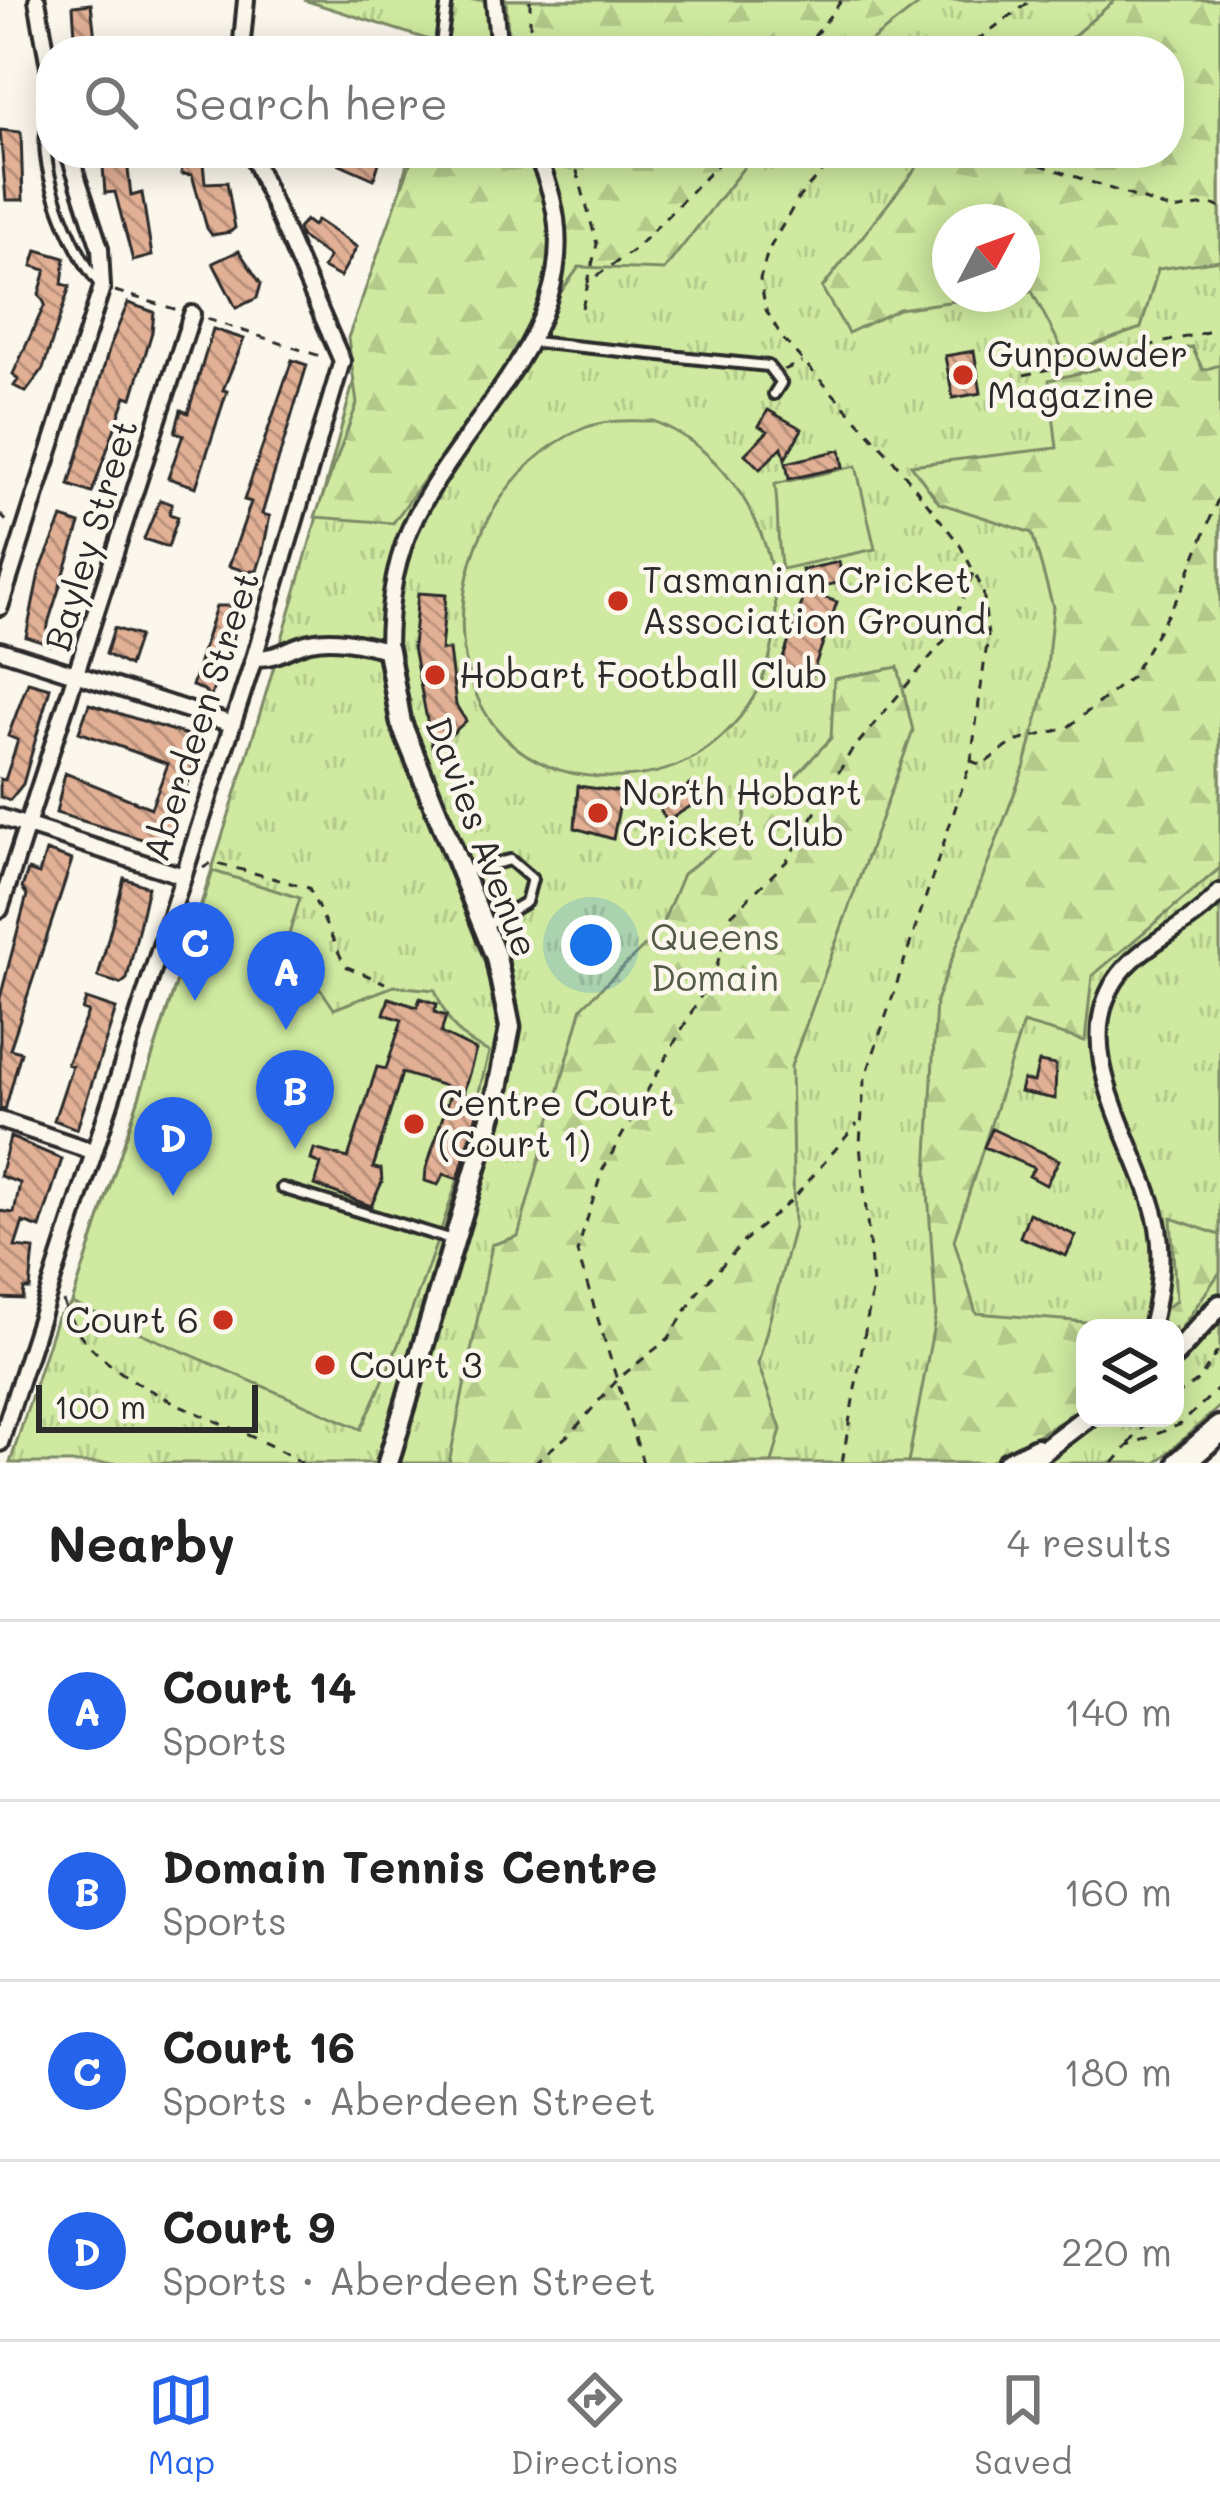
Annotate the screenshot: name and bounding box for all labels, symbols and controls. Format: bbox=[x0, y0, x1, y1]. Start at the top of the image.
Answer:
search box bbox=[36, 36, 1184, 168]
icon: search bbox=[78, 69, 144, 135]
text: Search here bbox=[174, 73, 448, 131]
north arrow bbox=[932, 204, 1040, 312]
place label: Gunpowder Magazine bbox=[987, 329, 1188, 417]
marker: Gunpowder Magazine bbox=[950, 362, 976, 388]
street label: Bayley Street bbox=[32, 413, 148, 656]
place label: Tasmanian Cricket Association Ground bbox=[642, 555, 986, 643]
street label: Aberdeen Street bbox=[131, 565, 269, 866]
marker: Tasmanian Cricket Association Ground bbox=[605, 588, 631, 614]
place label: Hobart Football Club bbox=[459, 650, 828, 697]
marker: Hobart Football Club bbox=[422, 662, 448, 688]
street label: Davies Avenue bbox=[416, 710, 551, 963]
place label: North Hobart Cricket Club bbox=[622, 767, 862, 855]
marker: North Hobart Cricket Club bbox=[585, 800, 611, 826]
pin: C bbox=[156, 902, 234, 1001]
park label: Queens Domain bbox=[650, 912, 780, 1000]
your location bbox=[561, 915, 621, 975]
pin: A bbox=[247, 931, 325, 1030]
pin: B bbox=[256, 1050, 334, 1149]
place label: Centre Court (Court 1) bbox=[438, 1078, 674, 1166]
pin: D bbox=[134, 1097, 212, 1196]
marker: Centre Court (Court 1) bbox=[401, 1111, 427, 1137]
place label: Court 6 bbox=[65, 1295, 199, 1342]
marker: Court 6 bbox=[210, 1307, 236, 1333]
map controls bbox=[1076, 1319, 1184, 1427]
button: layers bbox=[1076, 1319, 1184, 1427]
place label: Court 3 bbox=[349, 1340, 482, 1387]
marker: Court 3 bbox=[312, 1352, 338, 1378]
scale bar bbox=[36, 1379, 258, 1432]
text: 100 m bbox=[54, 1384, 146, 1427]
text: Nearby bbox=[48, 1508, 235, 1575]
text: 4 results bbox=[1007, 1516, 1172, 1567]
text: Court 14 bbox=[162, 1656, 357, 1714]
text: A bbox=[73, 1685, 101, 1736]
text: 140 m bbox=[1064, 1685, 1172, 1736]
text: Sports bbox=[162, 1714, 287, 1765]
text: Domain Tennis Centre bbox=[162, 1836, 658, 1894]
text: B bbox=[74, 1865, 100, 1916]
text: 160 m bbox=[1063, 1865, 1172, 1916]
text: Sports bbox=[162, 1894, 287, 1945]
text: Court 16 bbox=[162, 2016, 355, 2074]
text: C bbox=[73, 2045, 101, 2096]
text: 180 m bbox=[1063, 2045, 1172, 2096]
text: Sports · Aberdeen Street bbox=[162, 2074, 656, 2125]
text: Court 9 bbox=[162, 2196, 335, 2254]
text: D bbox=[73, 2225, 101, 2276]
text: 220 m bbox=[1061, 2225, 1172, 2276]
text: Sports · Aberdeen Street bbox=[162, 2254, 656, 2305]
tab: Map bbox=[148, 2367, 215, 2482]
tab: Directions bbox=[511, 2367, 678, 2482]
tab: Saved bbox=[974, 2367, 1072, 2482]

